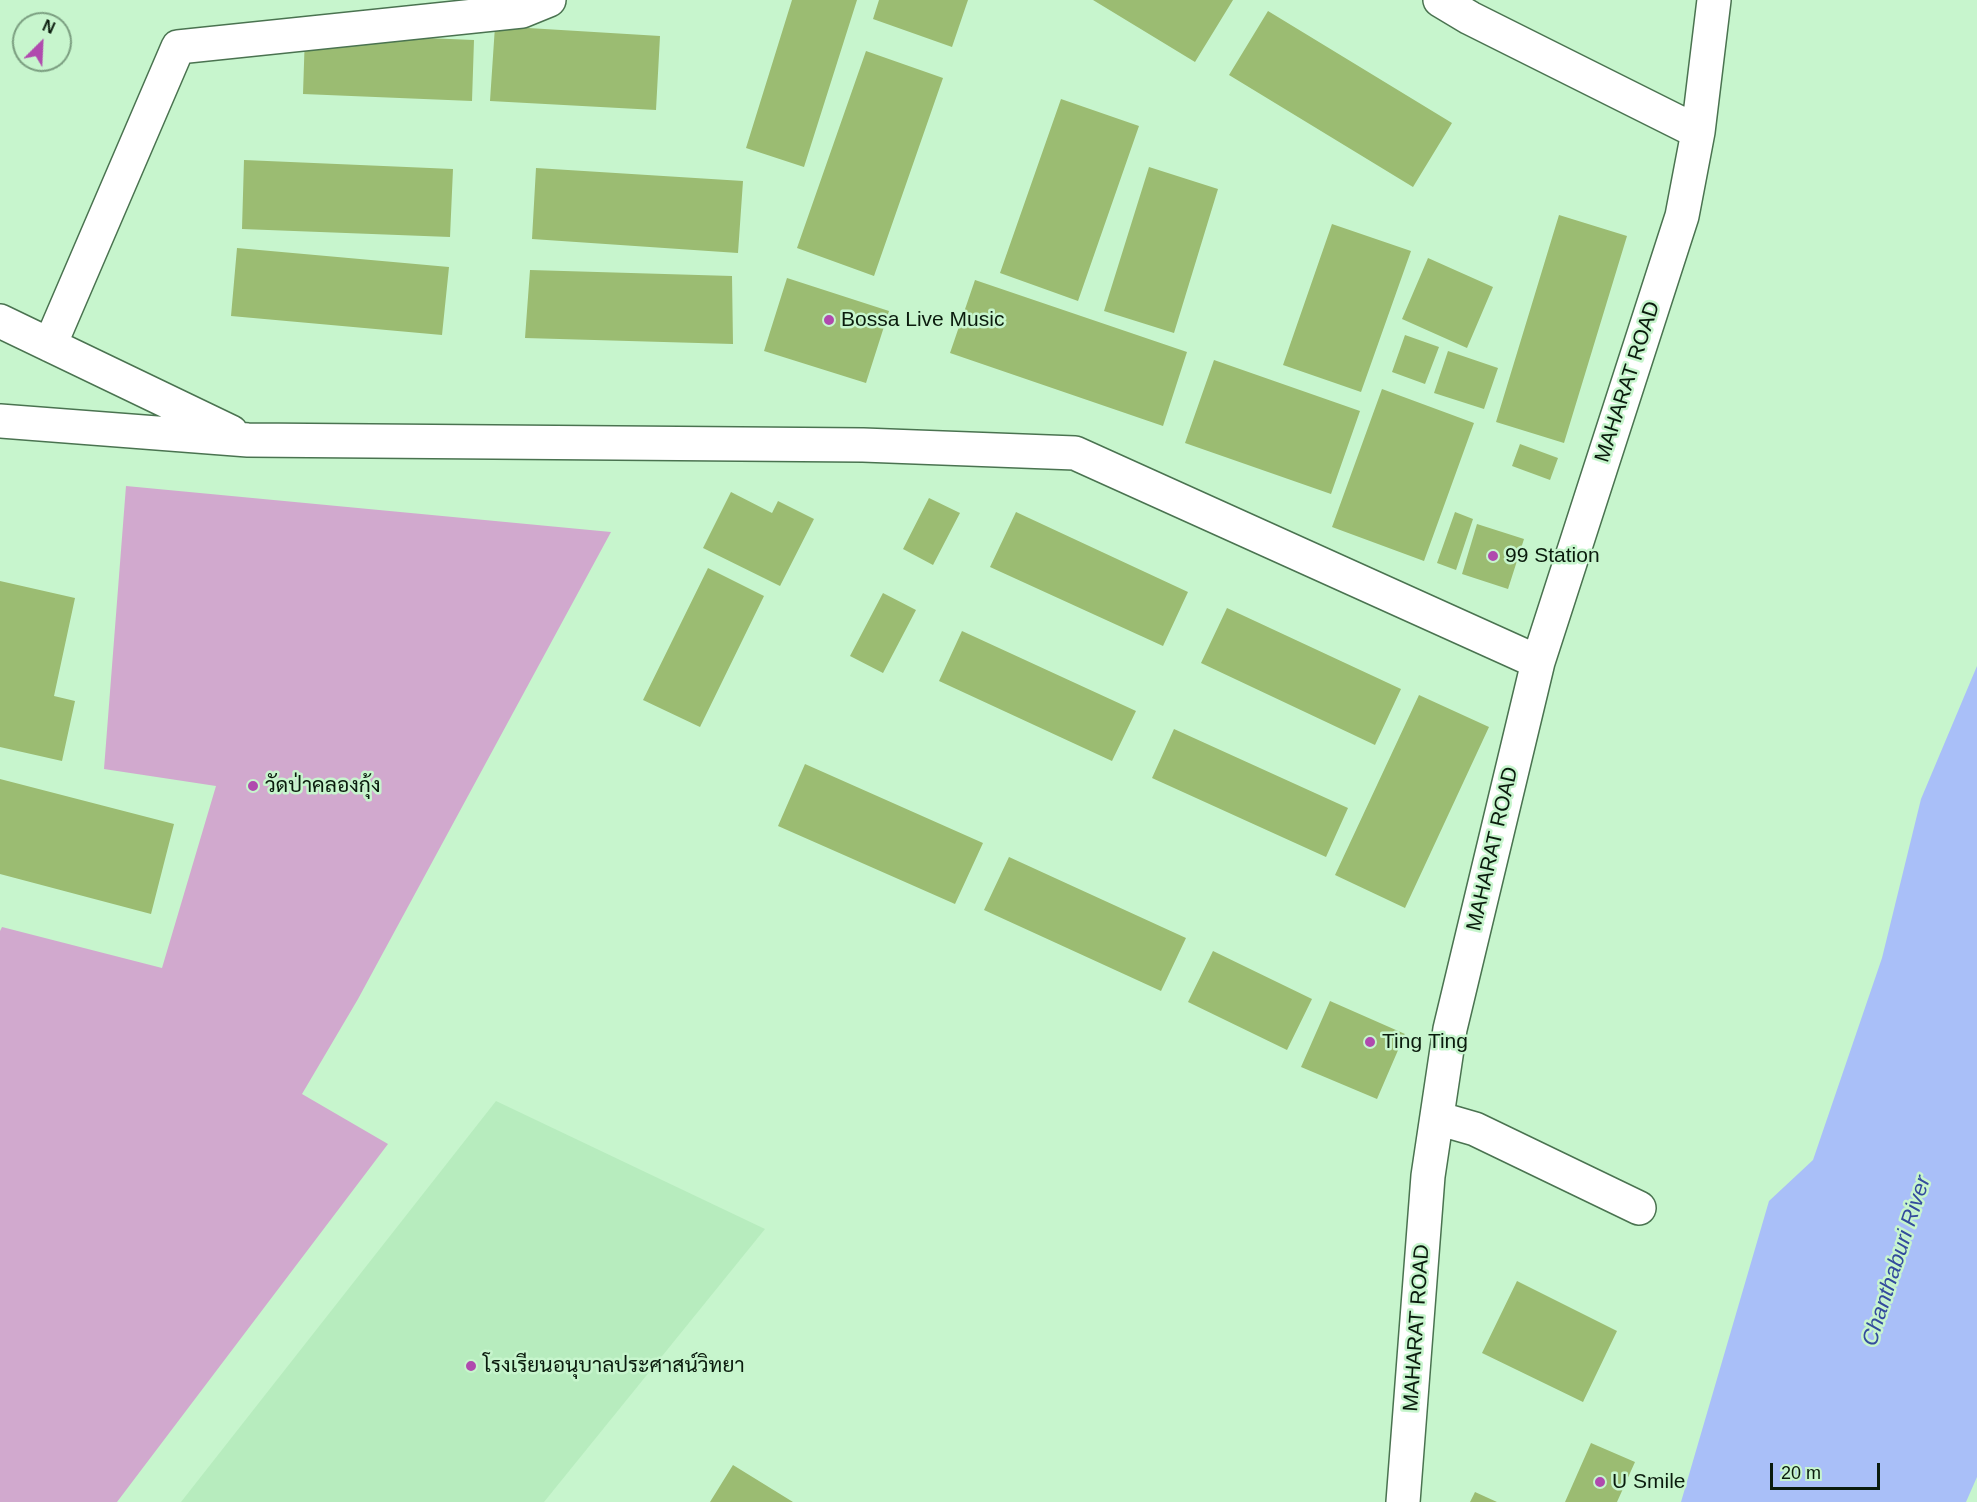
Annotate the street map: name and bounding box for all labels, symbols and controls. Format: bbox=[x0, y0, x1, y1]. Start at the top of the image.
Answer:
north arrow bbox=[12, 12, 72, 72]
text: N bbox=[40, 17, 57, 37]
street label: MAHARAT ROAD bbox=[1590, 298, 1666, 466]
place label: Bossa Live Music bbox=[841, 307, 1004, 333]
marker: Bossa Live Music bbox=[822, 313, 836, 327]
place label: 99 Station bbox=[1505, 543, 1600, 569]
marker: 99 Station bbox=[1486, 549, 1500, 563]
street label: MAHARAT ROAD bbox=[1462, 765, 1524, 933]
place label: วัดป่าคลองกุ้ง bbox=[265, 773, 380, 799]
marker: วัดป่าคลองกุ้ง bbox=[246, 779, 260, 793]
place label: Ting Ting bbox=[1382, 1029, 1468, 1055]
marker: Ting Ting bbox=[1363, 1035, 1377, 1049]
water label: Chanthaburi River bbox=[1857, 1173, 1937, 1349]
street label: MAHARAT ROAD bbox=[1399, 1244, 1435, 1412]
place label: โรงเรียนอนุบาลประศาสน์วิทยา bbox=[483, 1353, 745, 1379]
marker: โรงเรียนอนุบาลประศาสน์วิทยา bbox=[464, 1359, 478, 1373]
scale bar bbox=[1773, 1451, 1882, 1489]
text: 20 m bbox=[1781, 1463, 1821, 1483]
place label: U Smile bbox=[1612, 1469, 1686, 1495]
marker: U Smile bbox=[1593, 1475, 1607, 1489]

